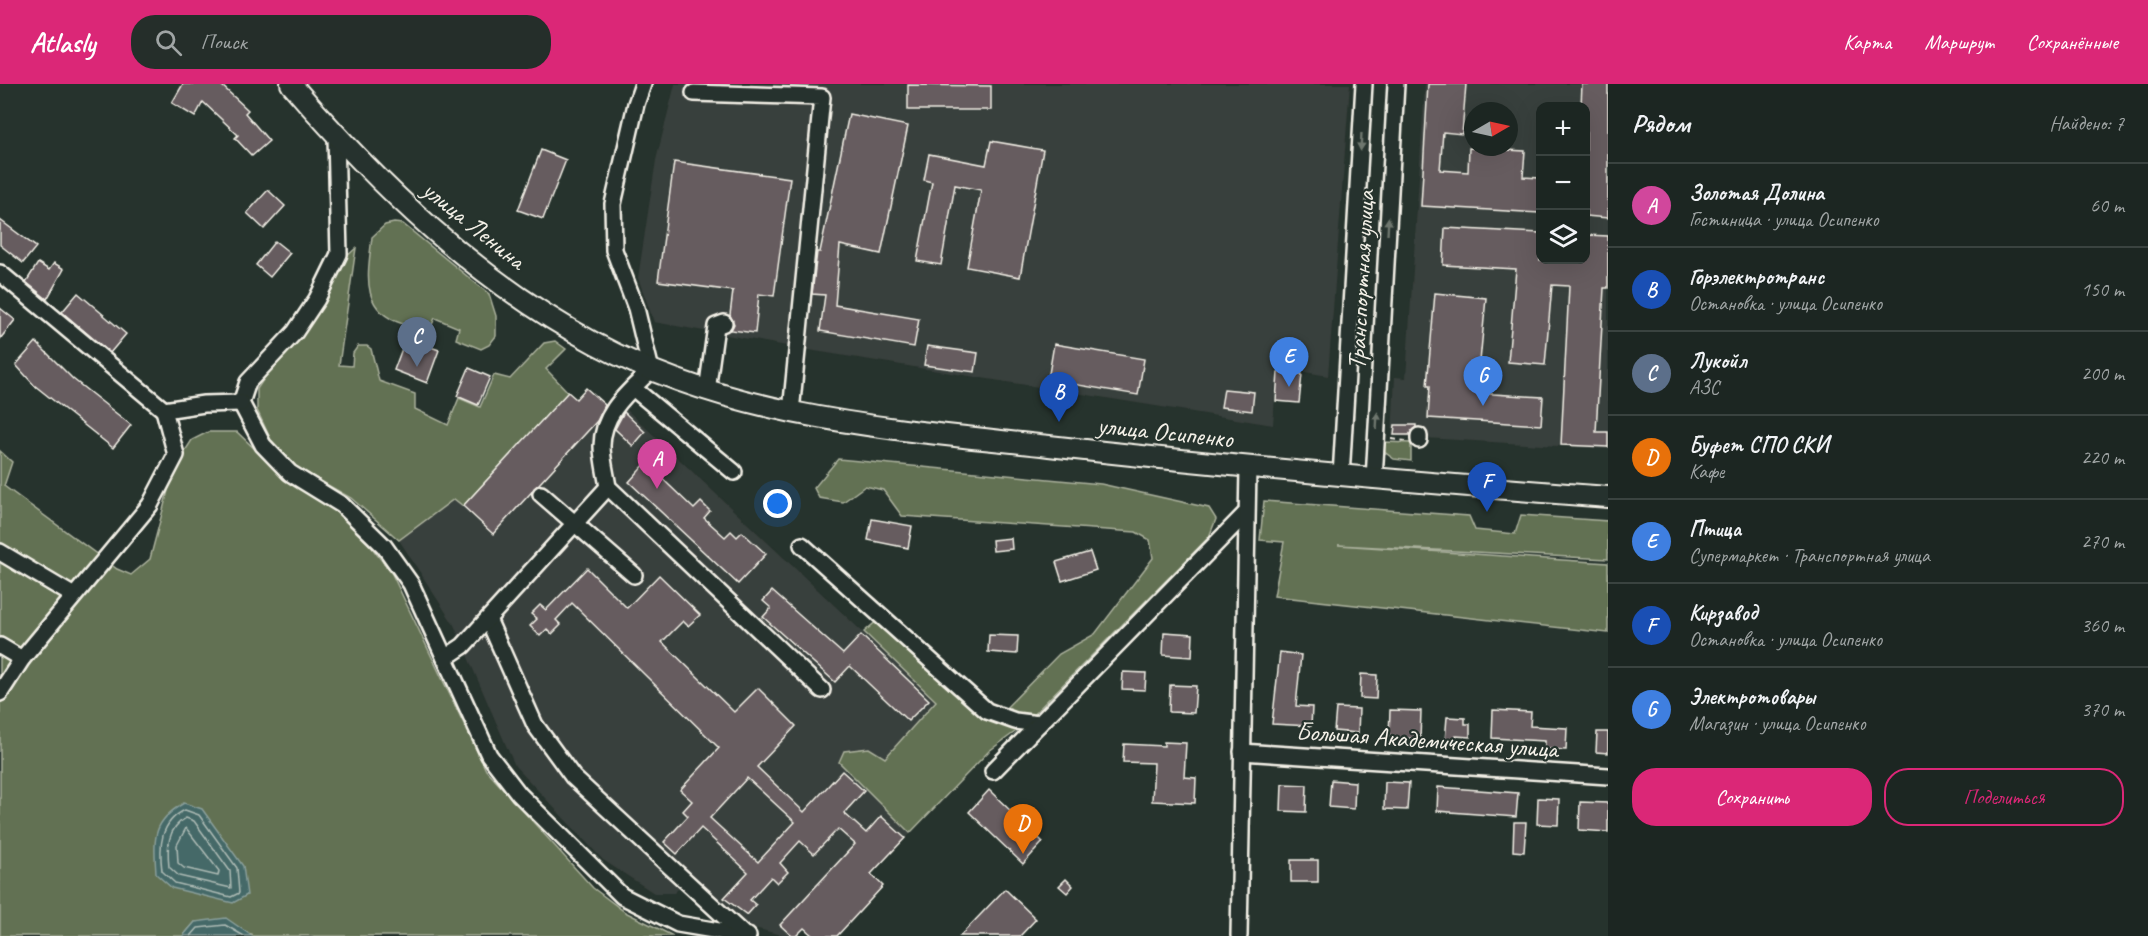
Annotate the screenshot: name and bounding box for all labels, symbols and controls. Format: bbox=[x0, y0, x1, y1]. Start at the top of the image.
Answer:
search box bbox=[131, 15, 551, 69]
text: Atlasly bbox=[30, 25, 95, 60]
icon: search bbox=[152, 26, 185, 59]
text: Поиск bbox=[200, 28, 247, 56]
text: Карта bbox=[1843, 29, 1892, 55]
text: Маршрут bbox=[1925, 29, 1994, 55]
text: Сохранённые bbox=[2027, 29, 2118, 55]
north arrow bbox=[1464, 102, 1518, 156]
map controls bbox=[1536, 102, 1590, 264]
button: + bbox=[1536, 102, 1590, 156]
text: Рядом bbox=[1632, 107, 1690, 140]
text: Найдено: 7 bbox=[2049, 111, 2124, 136]
one-way arrow bbox=[1356, 133, 1366, 152]
button: − bbox=[1536, 156, 1590, 210]
street label: улица Ленина bbox=[414, 172, 534, 278]
text: Золотая Долина bbox=[1689, 179, 1824, 207]
street label: Транспортная улица bbox=[1340, 188, 1382, 371]
text: A bbox=[1646, 193, 1657, 218]
text: 60 m bbox=[2090, 193, 2124, 218]
text: Гостиница · улица Осипенко bbox=[1689, 207, 1879, 232]
button: layers bbox=[1536, 210, 1590, 264]
one-way arrow bbox=[1384, 217, 1393, 236]
text: Горэлектротранс bbox=[1689, 263, 1824, 291]
text: B bbox=[1646, 277, 1657, 302]
text: 150 m bbox=[2081, 277, 2124, 302]
text: Остановка · улица Осипенко bbox=[1689, 291, 1882, 316]
pin: C bbox=[398, 318, 436, 367]
pin: E bbox=[1270, 338, 1308, 387]
text: Лукойл bbox=[1689, 347, 1747, 375]
pin: G bbox=[1464, 356, 1502, 406]
text: C bbox=[1647, 361, 1656, 386]
text: 200 m bbox=[2081, 361, 2124, 386]
pin: B bbox=[1040, 372, 1078, 422]
text: АЗС bbox=[1689, 375, 1719, 400]
street label: улица Осипенко bbox=[1094, 408, 1236, 456]
one-way arrow bbox=[1372, 412, 1382, 431]
text: Буфет СПО СКИ bbox=[1689, 431, 1829, 459]
pin: A bbox=[638, 440, 676, 489]
text: D bbox=[1646, 445, 1657, 470]
text: 220 m bbox=[2081, 445, 2124, 470]
text: Кафе bbox=[1689, 459, 1724, 484]
pin: F bbox=[1468, 462, 1506, 512]
your location bbox=[763, 489, 792, 518]
text: Птица bbox=[1689, 515, 1741, 543]
text: E bbox=[1646, 529, 1657, 554]
text: 270 m bbox=[2081, 529, 2124, 554]
text: Супермаркет · Транспортная улица bbox=[1689, 543, 1930, 568]
text: Кирзавод bbox=[1689, 599, 1758, 627]
text: F bbox=[1647, 613, 1656, 638]
text: 360 m bbox=[2081, 613, 2124, 638]
text: Остановка · улица Осипенко bbox=[1689, 627, 1882, 652]
text: Электротовары bbox=[1689, 683, 1815, 711]
text: G bbox=[1647, 697, 1656, 722]
text: 370 m bbox=[2081, 697, 2124, 722]
text: Магазин · улица Осипенко bbox=[1689, 711, 1865, 736]
street label: Большая Академическая улица bbox=[1295, 714, 1561, 766]
button: Сохранить bbox=[1632, 768, 1872, 826]
button: Поделиться bbox=[1884, 768, 2124, 826]
pin: D bbox=[1004, 804, 1042, 854]

